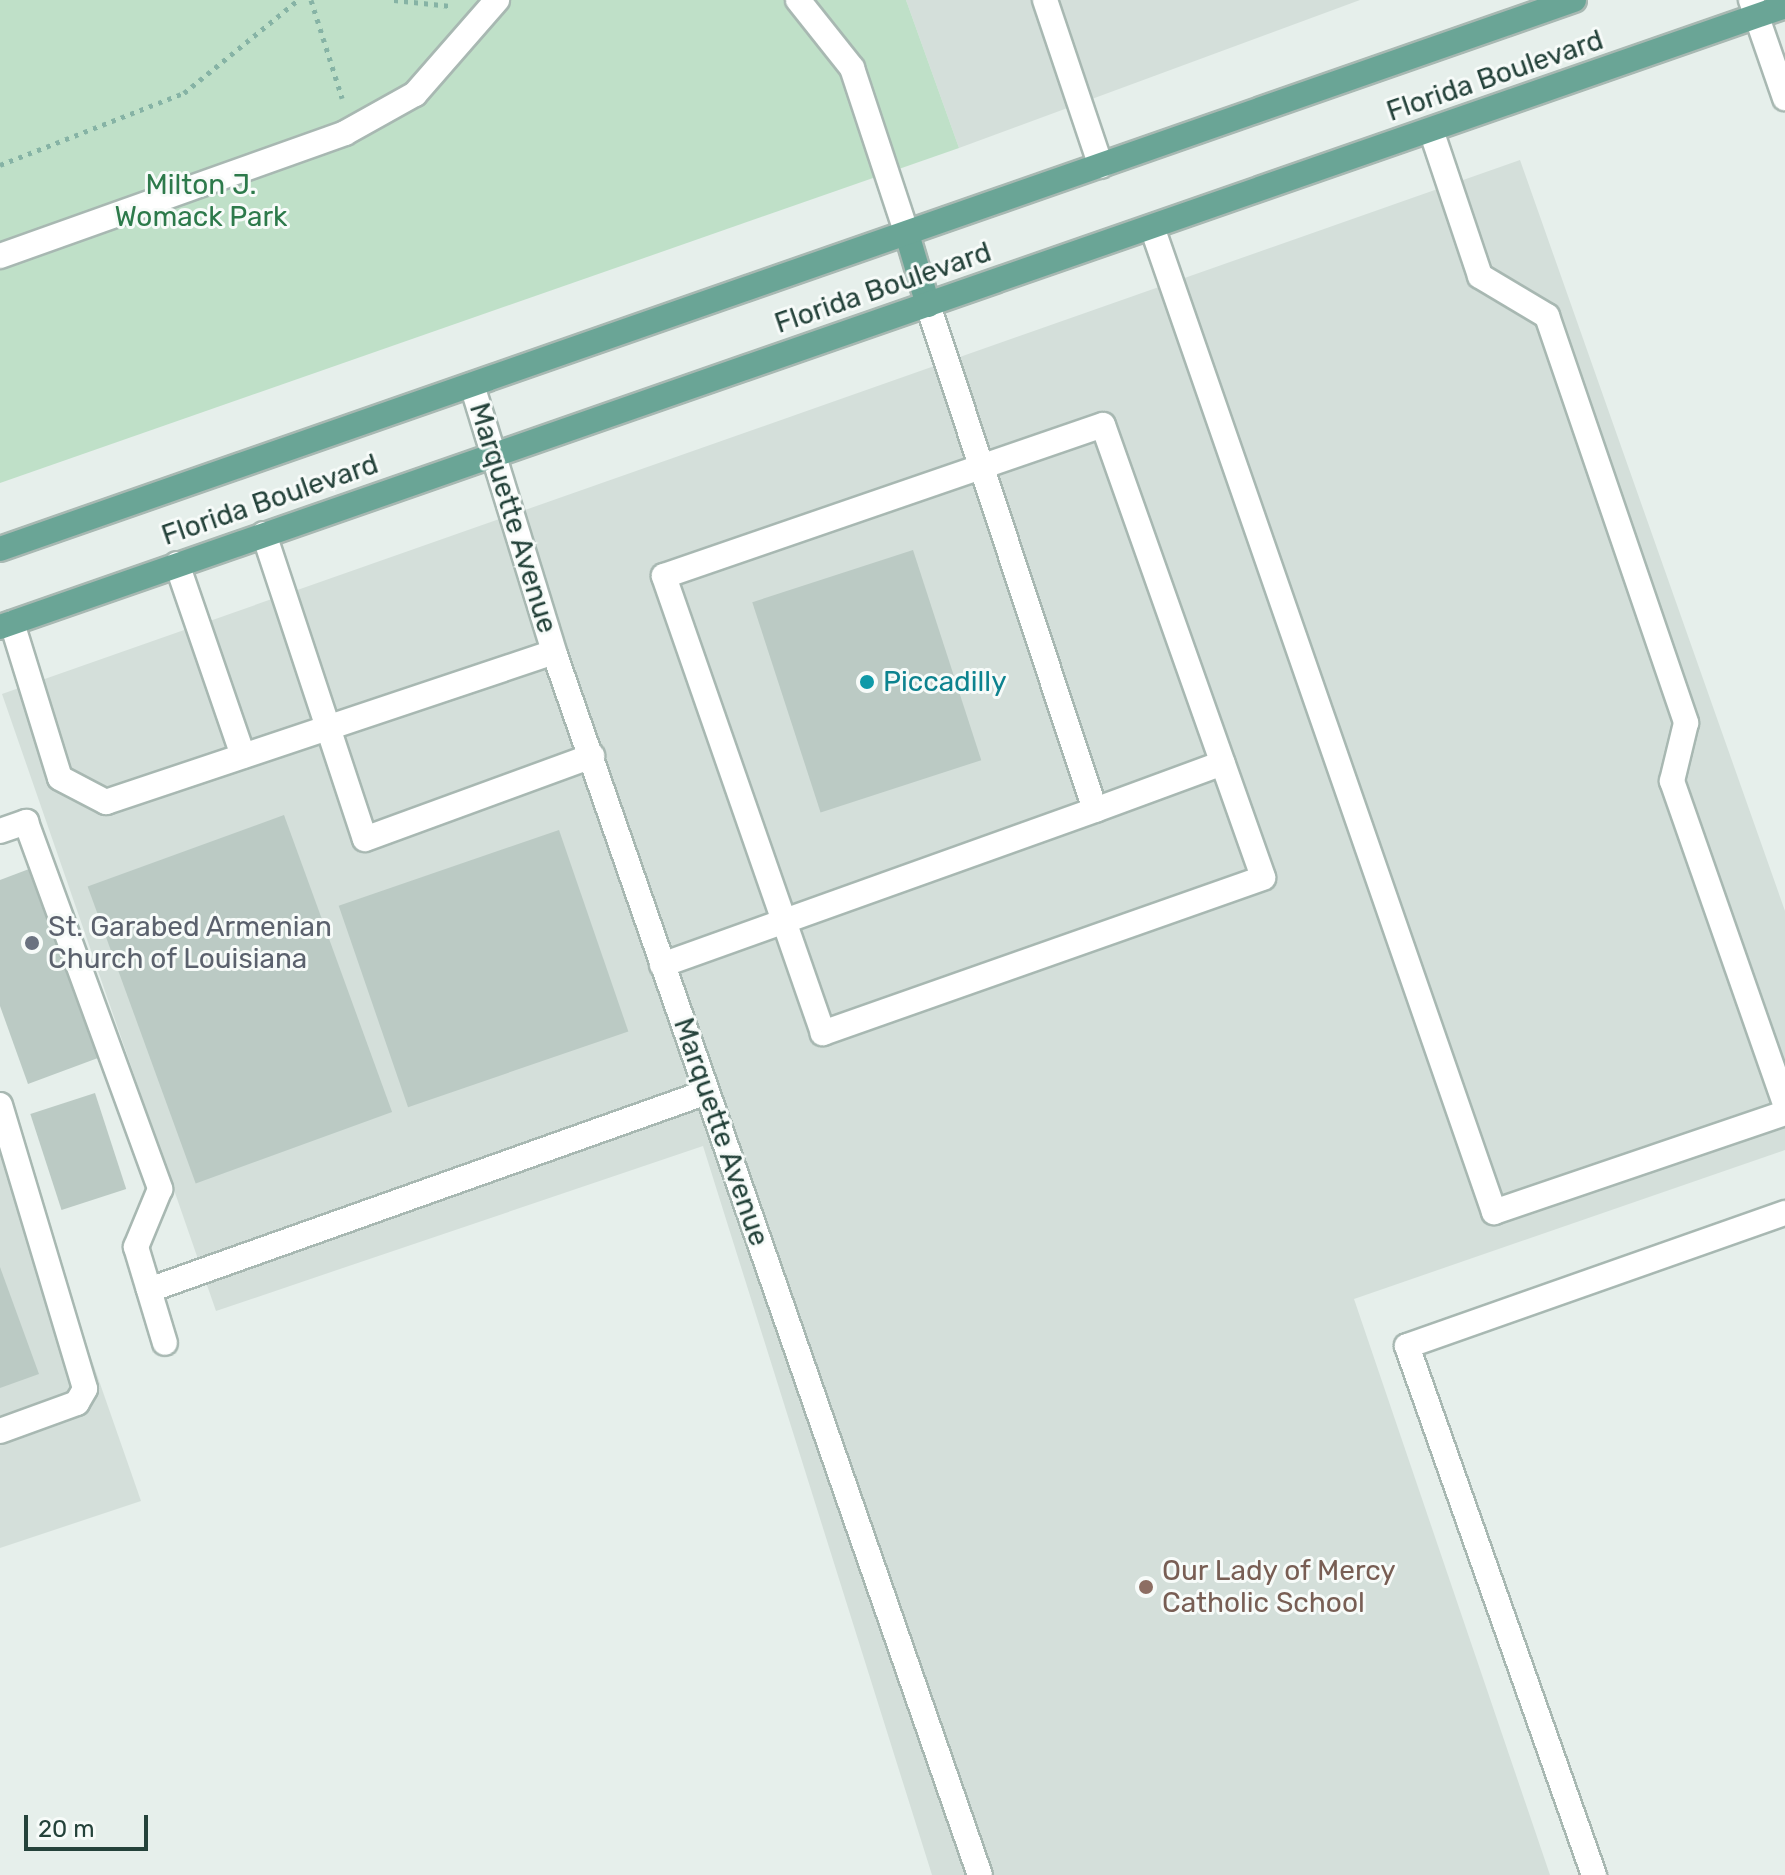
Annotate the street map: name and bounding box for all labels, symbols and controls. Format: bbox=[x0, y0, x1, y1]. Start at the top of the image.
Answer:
street label: Florida Boulevard bbox=[1382, 23, 1608, 129]
park label: Milton J. Womack Park bbox=[114, 168, 288, 234]
street label: Florida Boulevard bbox=[770, 235, 996, 341]
street label: Marquette Avenue bbox=[462, 398, 564, 638]
street label: Florida Boulevard bbox=[157, 447, 383, 553]
place label: Piccadilly bbox=[883, 665, 1007, 699]
marker: Piccadilly bbox=[858, 673, 876, 691]
place label: St. Garabed Armenian Church of Louisiana bbox=[48, 910, 333, 976]
marker: St. Garabed Armenian Church of Louisiana bbox=[23, 934, 41, 952]
street label: Marquette Avenue bbox=[666, 1013, 776, 1251]
place label: Our Lady of Mercy Catholic School bbox=[1162, 1554, 1398, 1620]
marker: Our Lady of Mercy Catholic School bbox=[1137, 1578, 1155, 1596]
scale bar bbox=[28, 1799, 152, 1849]
text: 20 m bbox=[38, 1815, 95, 1843]

